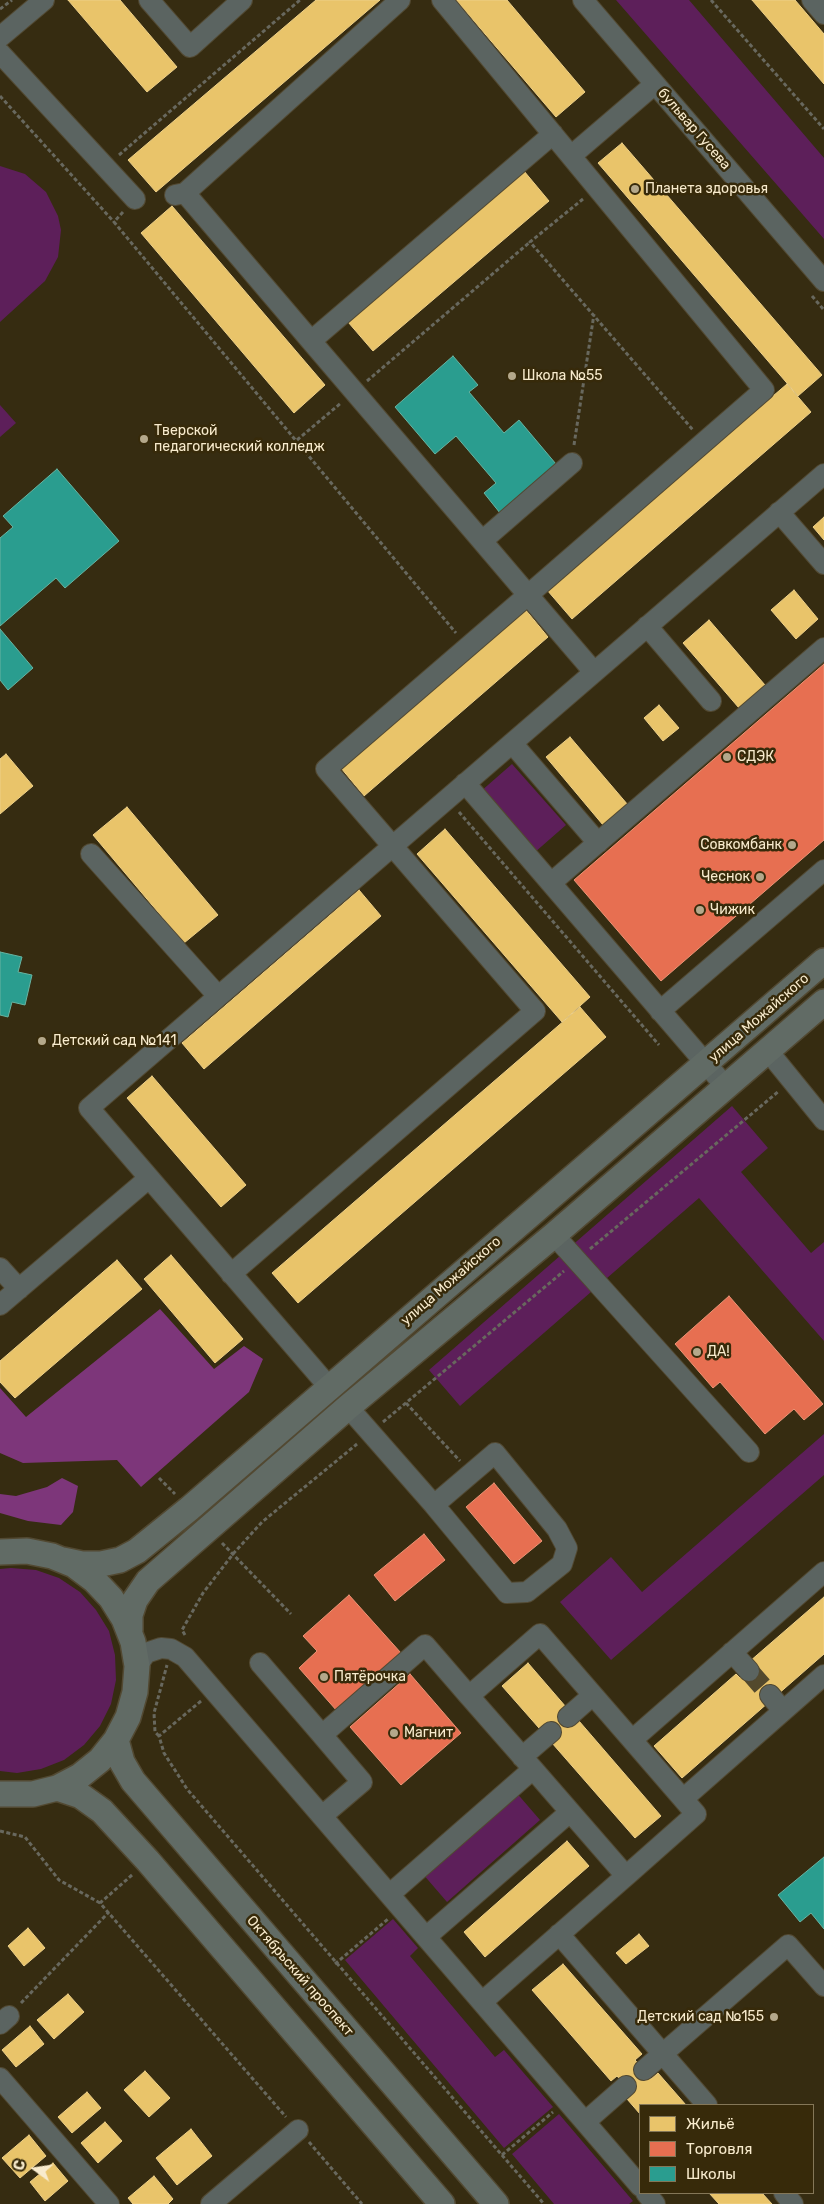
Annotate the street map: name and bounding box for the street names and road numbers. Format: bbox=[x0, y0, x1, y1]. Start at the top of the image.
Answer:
street label: бульвар Гусева bbox=[654, 85, 734, 173]
street label: улица Можайского bbox=[706, 970, 812, 1066]
street label: улица Можайского bbox=[398, 1233, 504, 1329]
street label: Октябрьский проспект bbox=[243, 1912, 357, 2040]

